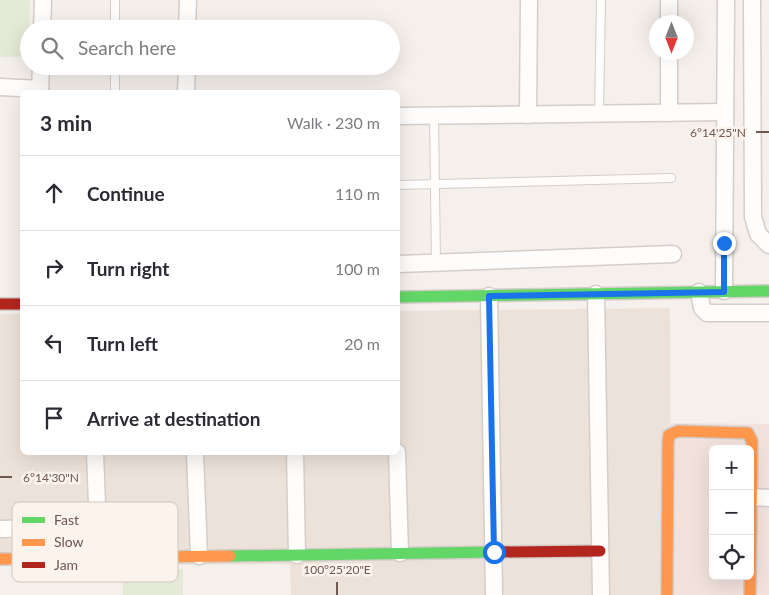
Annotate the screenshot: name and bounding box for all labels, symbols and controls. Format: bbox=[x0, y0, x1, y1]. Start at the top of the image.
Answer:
north arrow bbox=[649, 15, 694, 60]
search box bbox=[20, 20, 400, 75]
icon: search bbox=[38, 34, 66, 62]
text: Search here bbox=[78, 36, 176, 59]
text: 3 min bbox=[40, 110, 92, 135]
text: Walk · 230 m bbox=[287, 113, 380, 132]
text: 6°14'25"N bbox=[690, 125, 746, 140]
icon: ahead bbox=[40, 179, 68, 207]
text: Continue bbox=[87, 182, 165, 205]
text: 110 m bbox=[335, 184, 380, 203]
route end bbox=[713, 232, 736, 255]
icon: right bbox=[40, 254, 68, 282]
text: Turn right bbox=[87, 257, 169, 280]
text: 100 m bbox=[335, 259, 380, 278]
icon: left bbox=[40, 329, 68, 357]
text: Turn left bbox=[87, 332, 158, 355]
text: 20 m bbox=[344, 334, 380, 353]
icon: arrive bbox=[40, 404, 68, 432]
text: Arrive at destination bbox=[87, 407, 260, 430]
map controls bbox=[709, 445, 754, 580]
button: + bbox=[709, 445, 754, 490]
text: 6°14'30"N bbox=[23, 470, 79, 485]
button: − bbox=[709, 490, 754, 535]
legend bbox=[12, 502, 178, 582]
text: Fast bbox=[54, 511, 79, 528]
text: Slow bbox=[54, 533, 84, 550]
button: locate bbox=[709, 535, 754, 580]
route start bbox=[483, 541, 506, 564]
text: Jam bbox=[54, 556, 78, 573]
text: 100°25'20"E bbox=[303, 562, 371, 577]

